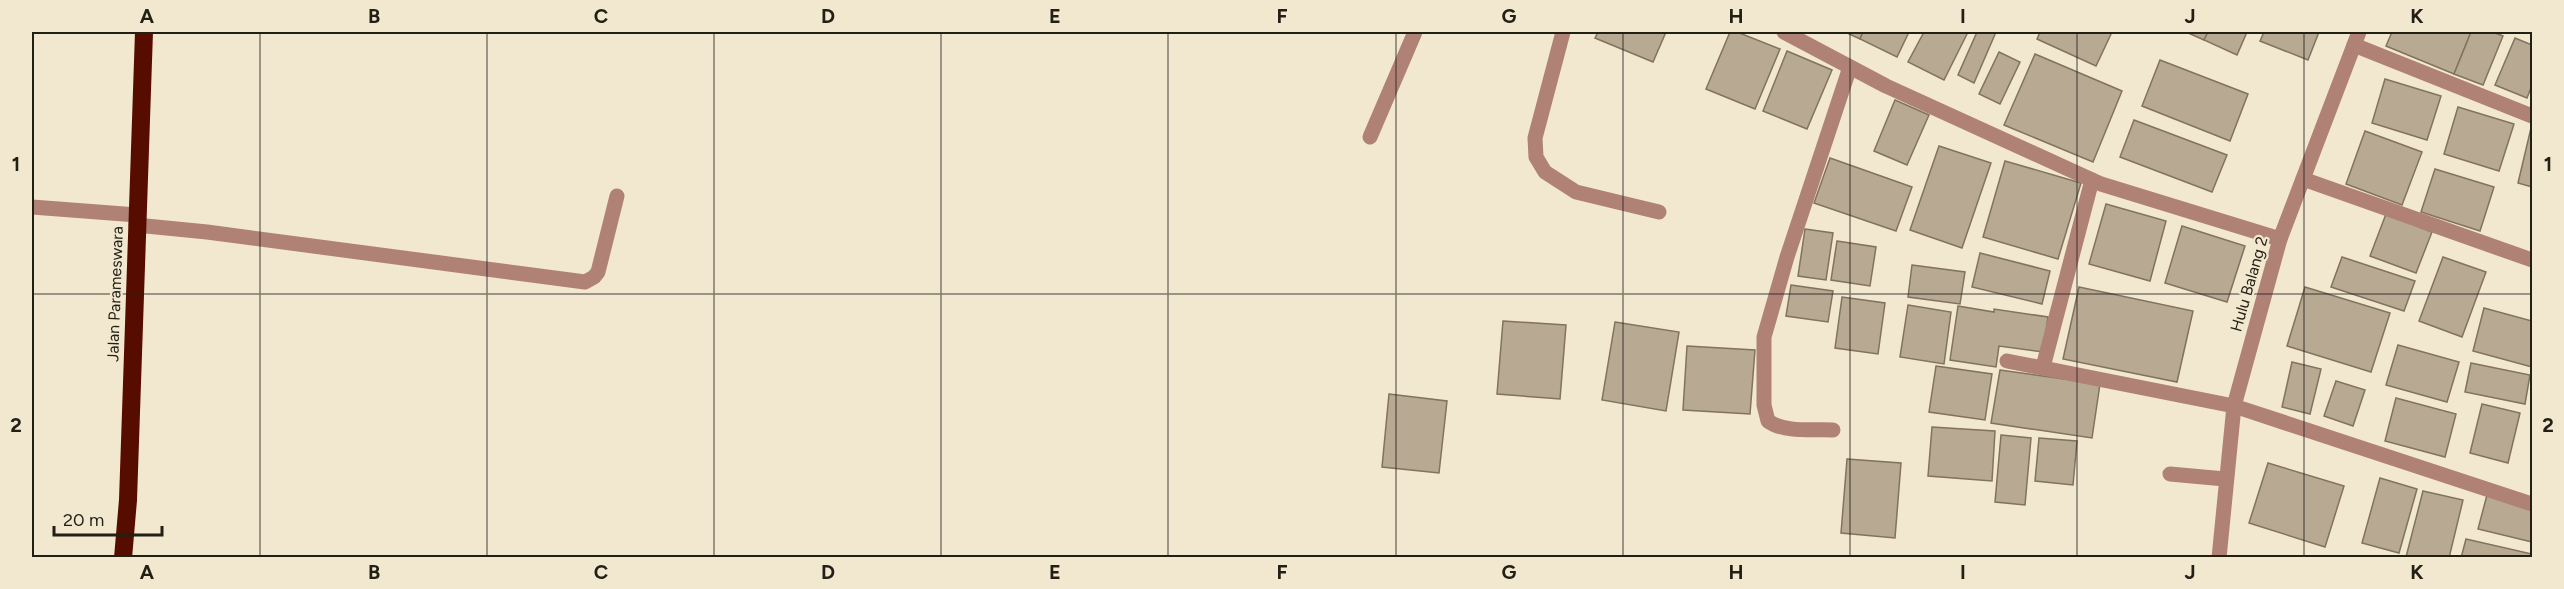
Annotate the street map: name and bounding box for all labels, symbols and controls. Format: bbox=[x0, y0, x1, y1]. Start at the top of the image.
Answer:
text: A bbox=[140, 4, 155, 28]
text: B bbox=[368, 4, 380, 28]
text: C bbox=[594, 4, 608, 28]
text: D bbox=[821, 4, 835, 28]
text: E bbox=[1049, 4, 1061, 28]
text: F bbox=[1276, 4, 1288, 28]
text: G bbox=[1502, 4, 1517, 28]
text: H bbox=[1729, 4, 1744, 28]
text: I bbox=[1960, 4, 1966, 28]
text: J bbox=[2184, 4, 2196, 28]
text: K bbox=[2410, 4, 2424, 28]
text: 1 bbox=[12, 152, 20, 176]
text: 1 bbox=[2544, 152, 2552, 176]
street label: Jalan Parameswara bbox=[103, 226, 127, 362]
street label: Hulu Balang 2 bbox=[2226, 234, 2272, 334]
text: 2 bbox=[10, 413, 22, 437]
text: 2 bbox=[2542, 413, 2554, 437]
scale bar bbox=[54, 499, 162, 537]
text: 20 m bbox=[63, 509, 104, 531]
text: A bbox=[140, 560, 155, 584]
text: B bbox=[368, 560, 380, 584]
text: C bbox=[594, 560, 608, 584]
text: D bbox=[821, 560, 835, 584]
text: E bbox=[1049, 560, 1061, 584]
text: F bbox=[1276, 560, 1288, 584]
text: G bbox=[1502, 560, 1517, 584]
text: H bbox=[1729, 560, 1744, 584]
text: I bbox=[1960, 560, 1966, 584]
text: J bbox=[2184, 560, 2196, 584]
text: K bbox=[2410, 560, 2424, 584]

